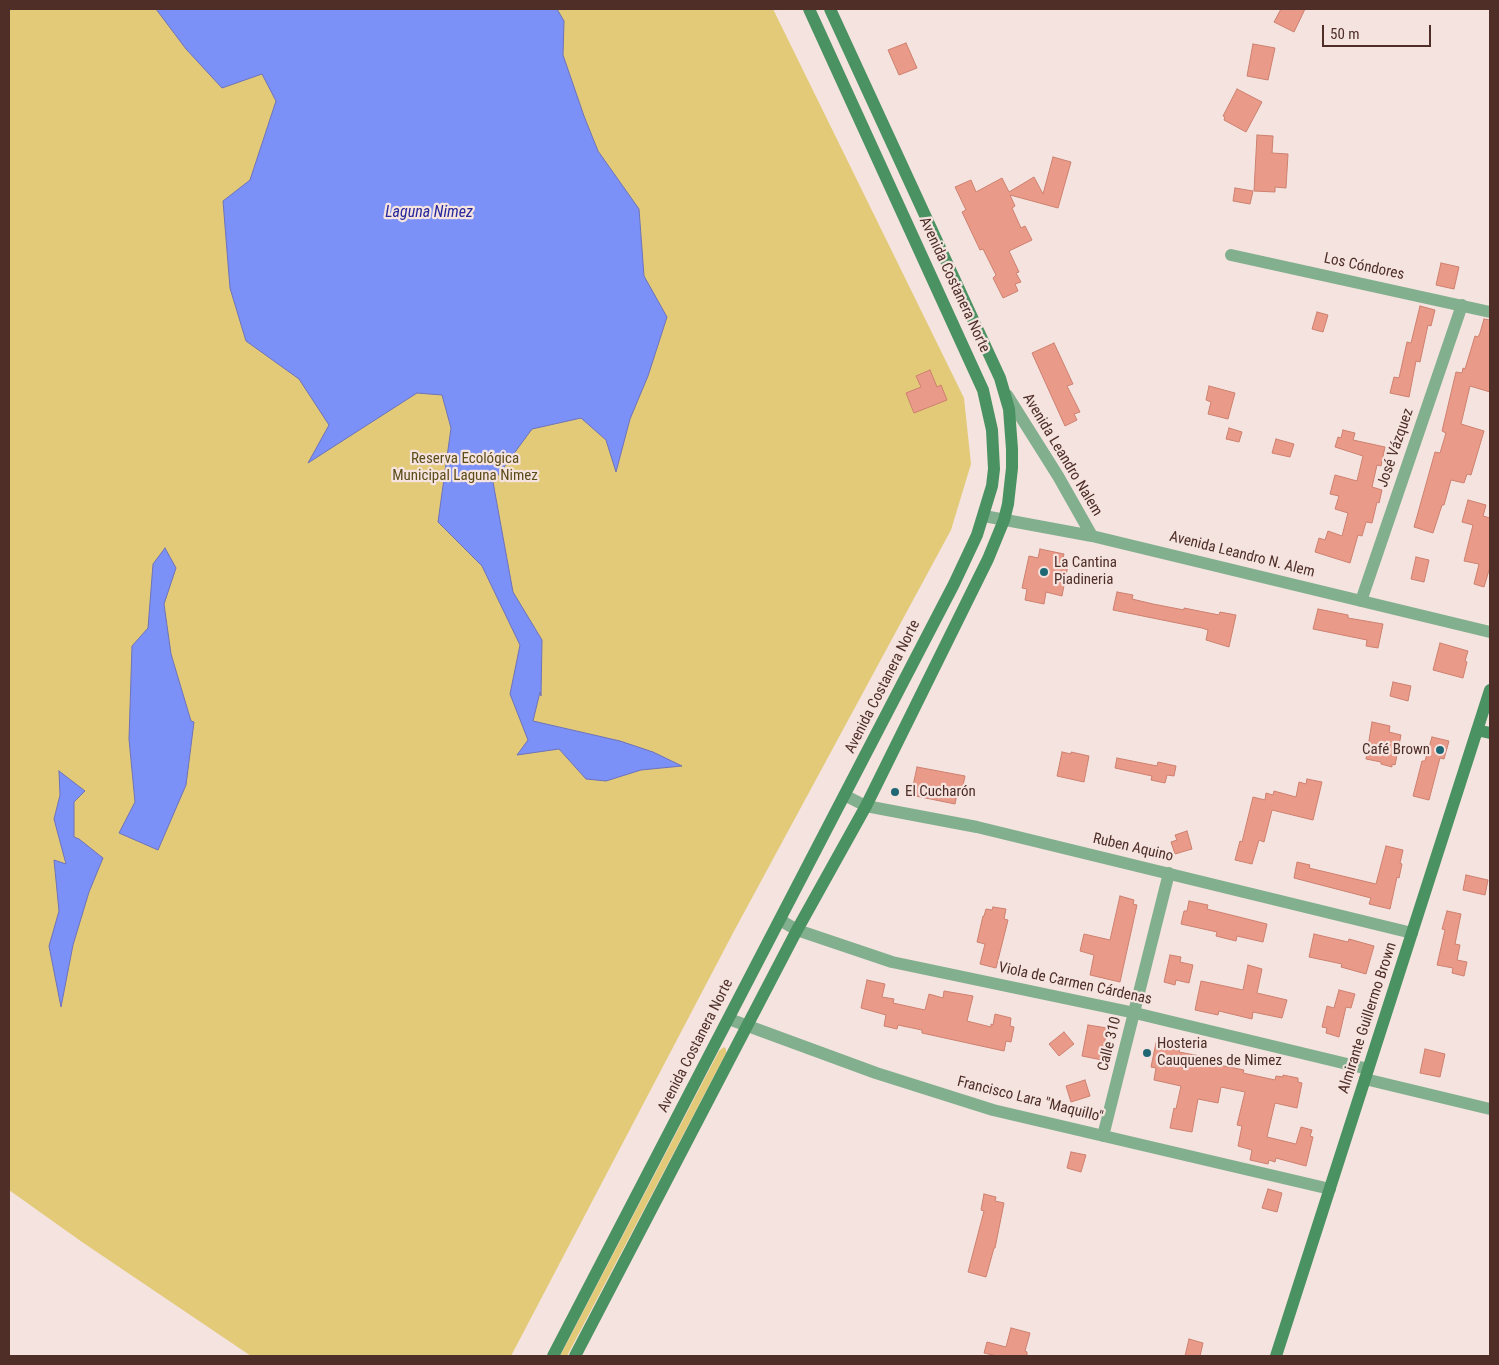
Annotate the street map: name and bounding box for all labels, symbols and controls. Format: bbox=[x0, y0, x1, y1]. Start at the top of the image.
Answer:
scale bar bbox=[1324, 15, 1433, 47]
text: 50 m bbox=[1330, 25, 1360, 43]
water label: Laguna Nimez bbox=[385, 203, 473, 223]
street label: Avenida Costanera Norte bbox=[915, 214, 993, 356]
street label: Los Cóndores bbox=[1322, 250, 1406, 284]
street label: Avenida Leandro Nalem bbox=[1018, 390, 1106, 520]
street label: José Vázquez bbox=[1374, 406, 1418, 490]
park label: Reserva Ecológica Municipal Laguna Nimez bbox=[392, 450, 538, 485]
street label: Avenida Leandro N. Alem bbox=[1168, 528, 1316, 582]
place label: La Cantina Piadineria bbox=[1054, 554, 1117, 589]
marker: La Cantina Piadineria bbox=[1038, 566, 1050, 578]
street label: Avenida Costanera Norte bbox=[842, 617, 924, 757]
place label: Café Brown bbox=[1362, 741, 1430, 759]
marker: Café Brown bbox=[1434, 744, 1446, 756]
place label: El Cucharón bbox=[905, 783, 976, 801]
marker: El Cucharón bbox=[889, 786, 901, 798]
street label: Ruben Aquino bbox=[1091, 830, 1175, 866]
street label: Almirante Guillermo Brown bbox=[1335, 940, 1401, 1096]
street label: Viola de Carmen Cárdenas bbox=[997, 959, 1153, 1009]
street label: Avenida Costanera Norte bbox=[655, 976, 737, 1116]
street label: Calle 310 bbox=[1095, 1015, 1125, 1073]
place label: Hosteria Cauquenes de Nimez bbox=[1157, 1035, 1282, 1070]
marker: Hosteria Cauquenes de Nimez bbox=[1141, 1047, 1153, 1059]
street label: Francisco Lara "Maquillo" bbox=[955, 1073, 1105, 1127]

